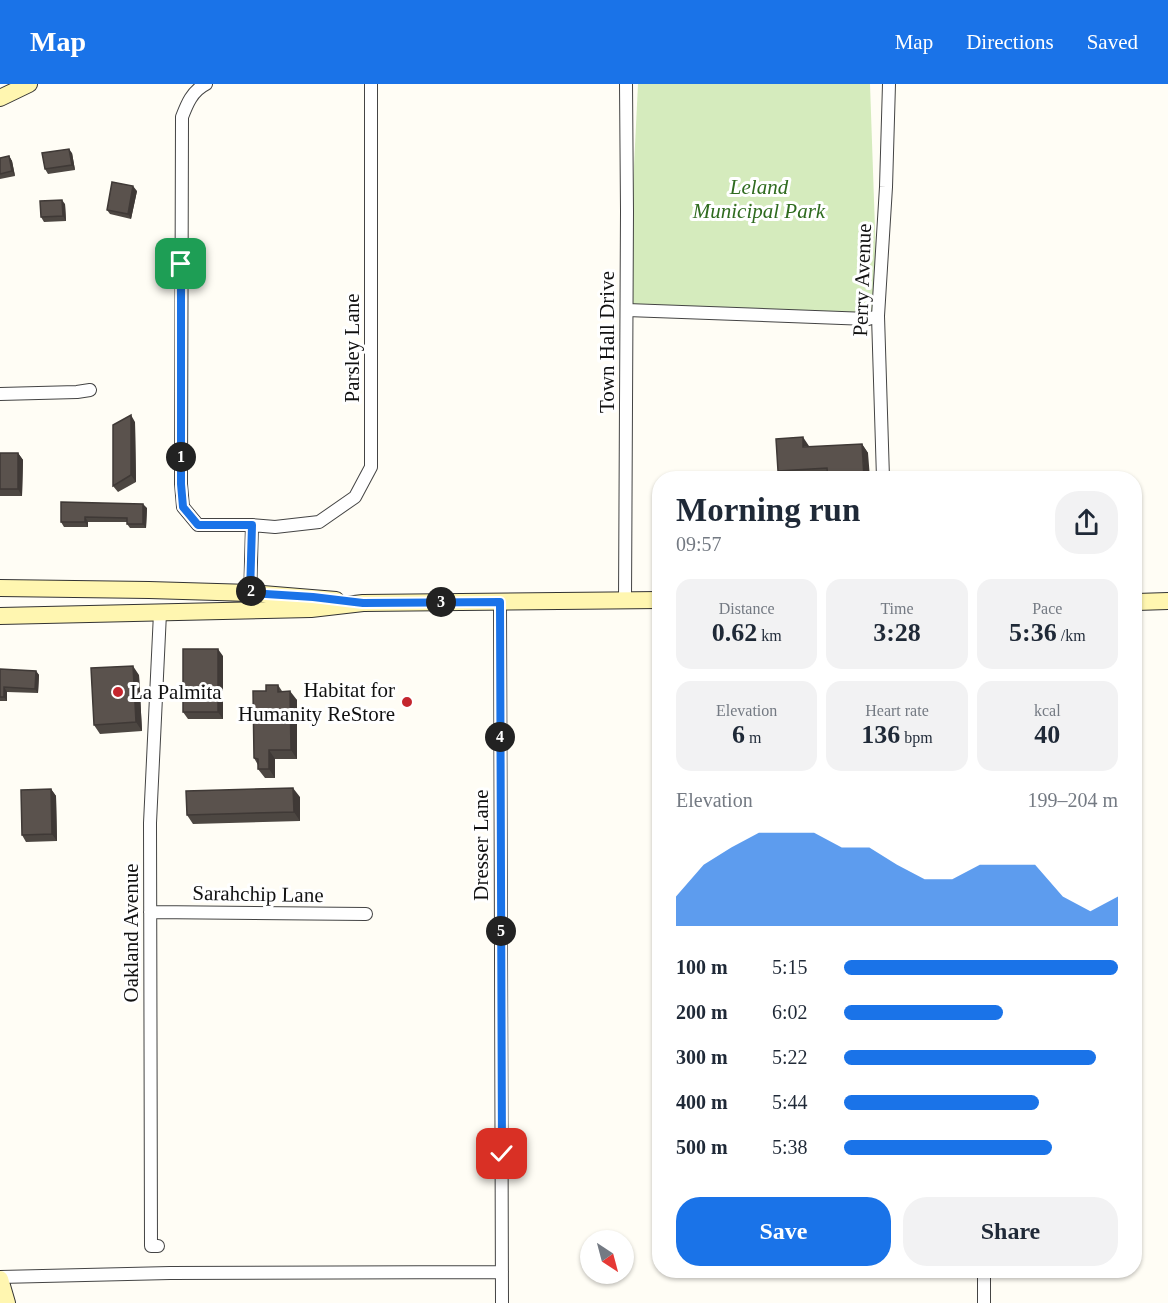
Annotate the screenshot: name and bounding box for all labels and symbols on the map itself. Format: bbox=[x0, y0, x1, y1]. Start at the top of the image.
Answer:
park label: Leland Municipal Park bbox=[692, 175, 826, 223]
street label: Perry Avenue bbox=[848, 223, 876, 337]
pin bbox=[155, 238, 206, 289]
street label: Town Hall Drive bbox=[595, 271, 619, 413]
street label: Parsley Lane bbox=[340, 293, 364, 403]
pin: 1 bbox=[166, 442, 196, 472]
pin: 2 bbox=[236, 576, 266, 606]
pin: 3 bbox=[426, 587, 456, 617]
place label: Habitat for Humanity ReStore bbox=[238, 678, 395, 726]
place label: La Palmita bbox=[130, 680, 222, 704]
marker: La Palmita bbox=[111, 685, 125, 699]
marker: Habitat for Humanity ReStore bbox=[400, 695, 414, 709]
pin: 4 bbox=[485, 722, 515, 752]
street label: Dresser Lane bbox=[469, 789, 493, 901]
street label: Oakland Avenue bbox=[119, 864, 143, 1002]
street label: Sarahchip Lane bbox=[192, 881, 324, 907]
pin: 5 bbox=[486, 916, 516, 946]
pin bbox=[476, 1128, 527, 1179]
north arrow bbox=[580, 1230, 634, 1284]

